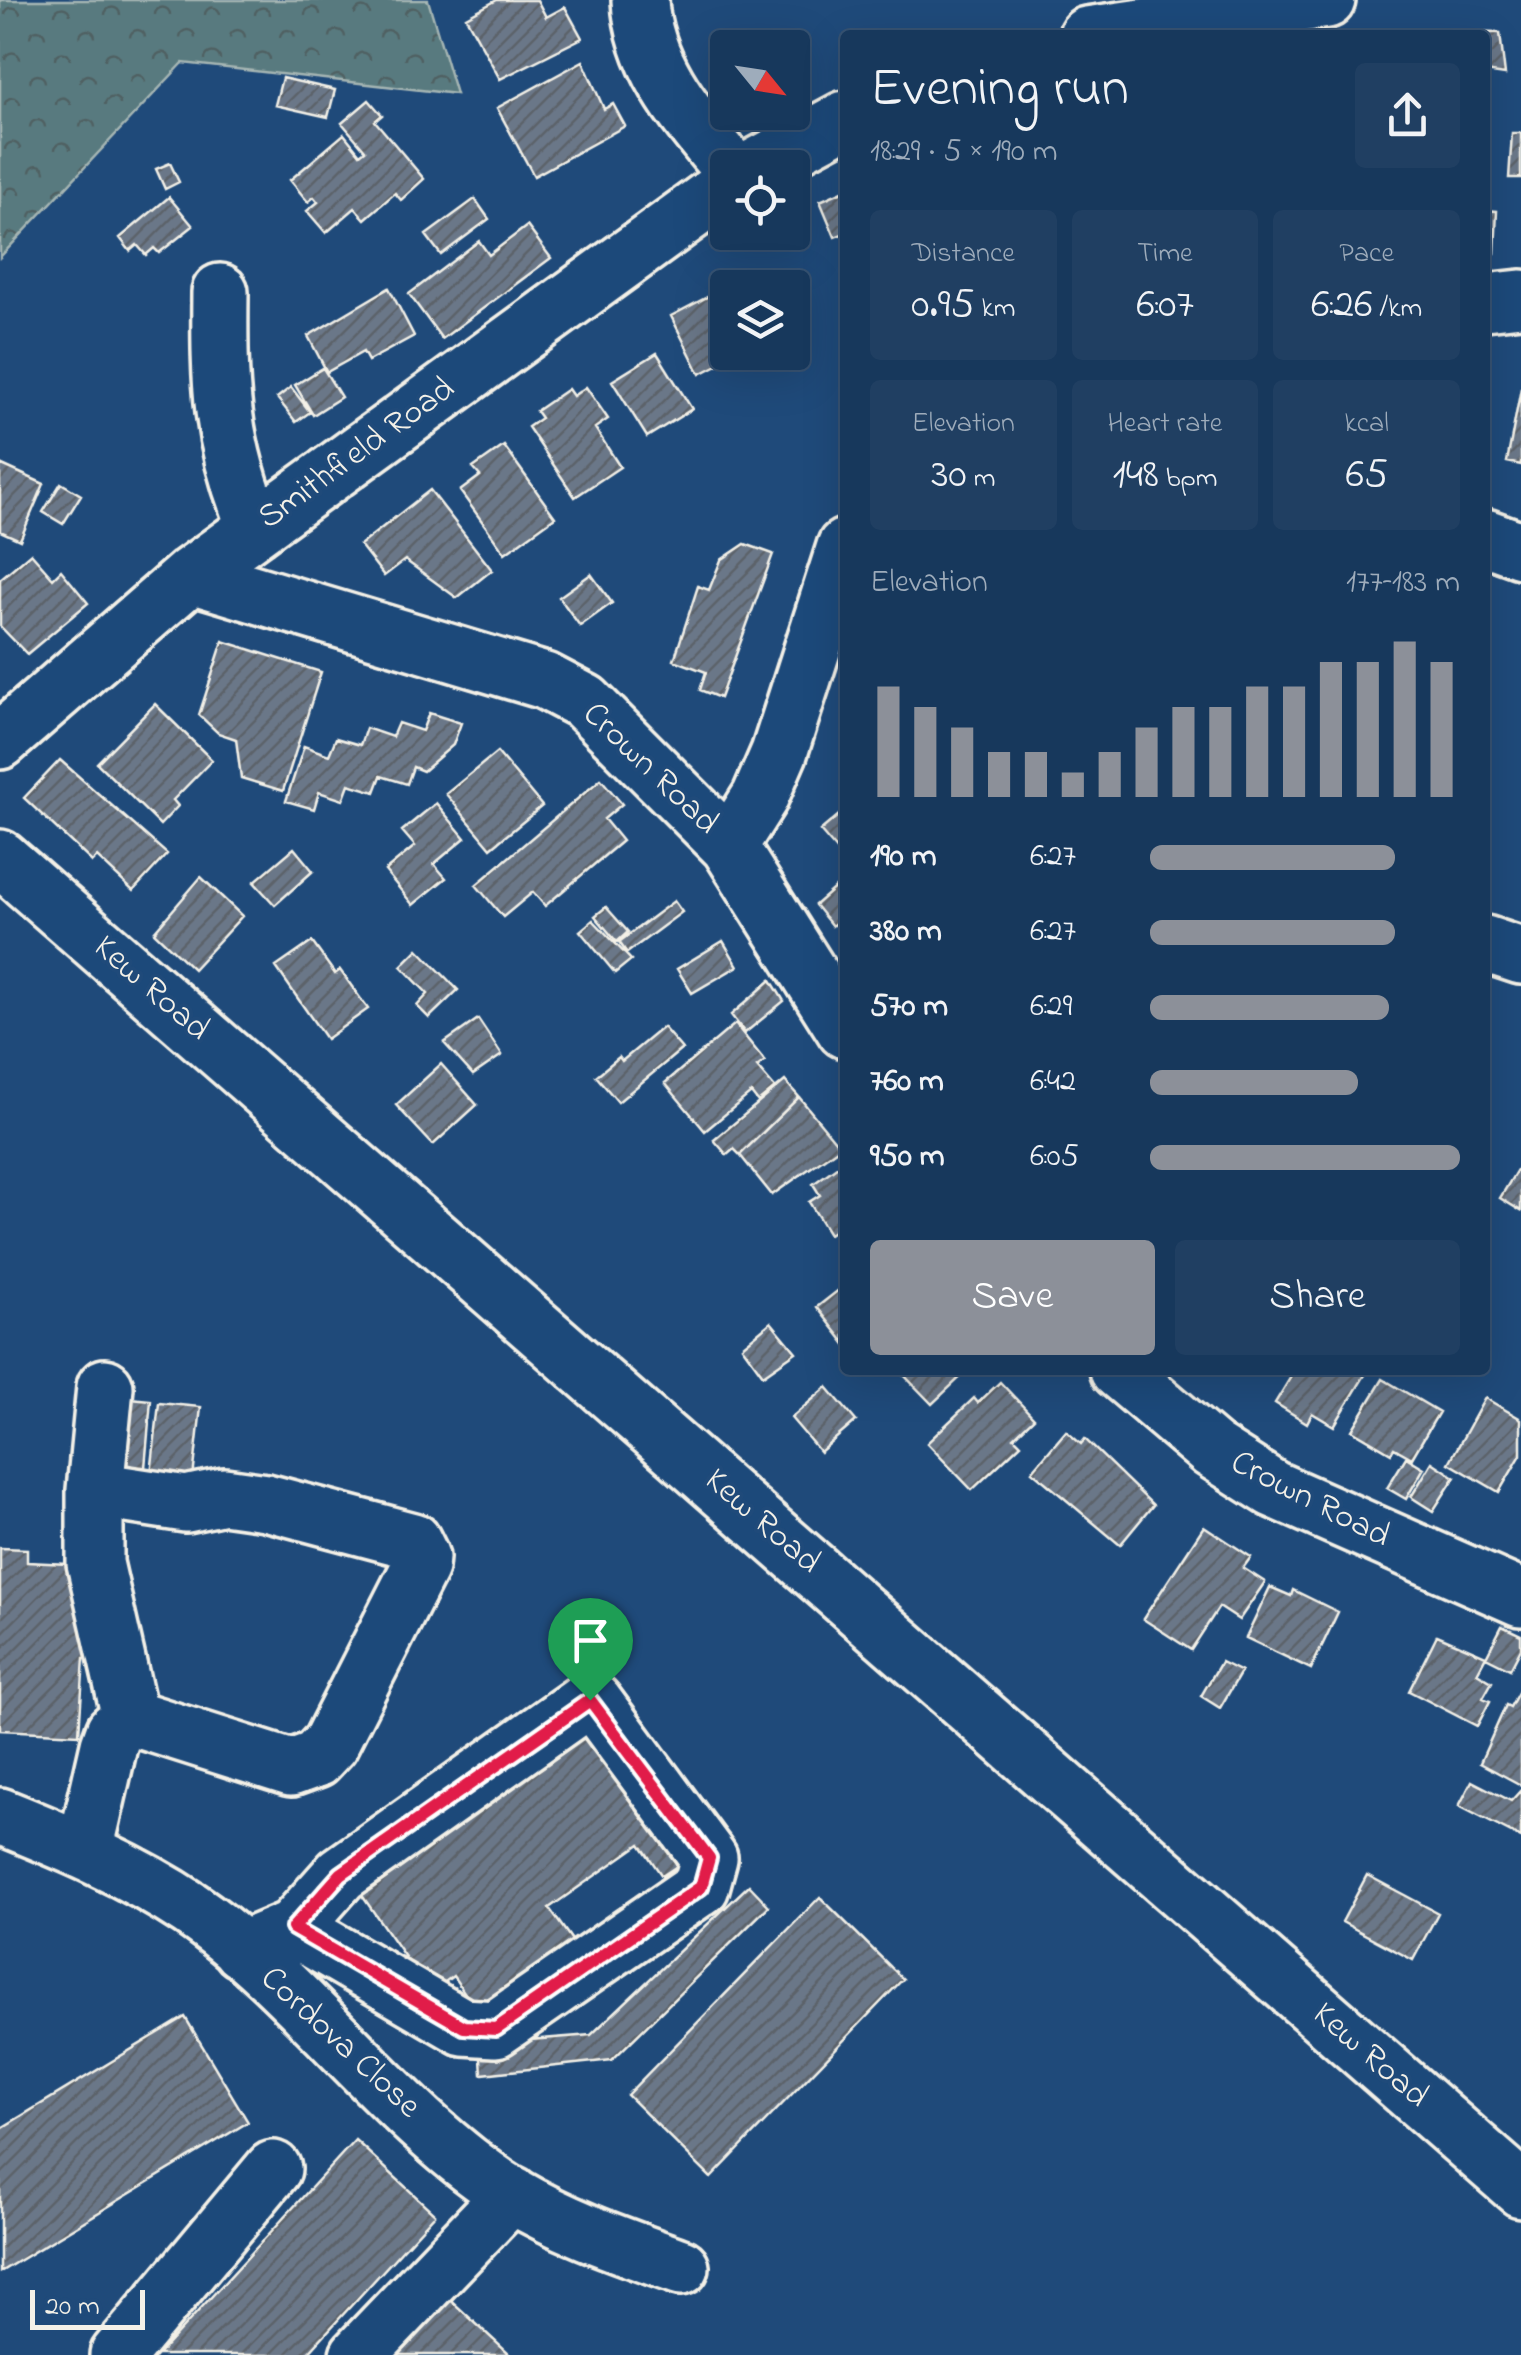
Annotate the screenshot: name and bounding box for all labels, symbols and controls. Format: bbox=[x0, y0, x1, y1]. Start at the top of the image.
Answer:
north arrow bbox=[710, 30, 810, 130]
map controls bbox=[710, 30, 810, 370]
text: Evening run bbox=[870, 51, 1129, 131]
button: share bbox=[1355, 63, 1460, 168]
text: 18:29 · 5 × 190 m bbox=[870, 129, 1058, 176]
button: locate bbox=[710, 150, 810, 250]
text: Distance bbox=[912, 234, 1015, 275]
text: Time bbox=[1137, 234, 1193, 275]
text: Pace bbox=[1339, 234, 1394, 275]
button: layers bbox=[710, 270, 810, 370]
text: 0.95 bbox=[911, 275, 975, 336]
text: 6:07 bbox=[1136, 275, 1194, 336]
text: 6:26 bbox=[1311, 275, 1373, 336]
text: km bbox=[975, 289, 1016, 330]
text: /km bbox=[1373, 289, 1422, 330]
street label: Smithfield Road bbox=[248, 365, 466, 543]
text: Elevation bbox=[912, 404, 1015, 445]
text: Heart rate bbox=[1108, 404, 1222, 445]
text: kcal bbox=[1344, 404, 1389, 445]
text: 30 bbox=[931, 445, 967, 506]
text: 148 bbox=[1112, 445, 1159, 506]
text: 65 bbox=[1345, 445, 1388, 506]
text: m bbox=[967, 459, 995, 500]
text: bpm bbox=[1159, 459, 1218, 500]
text: Elevation bbox=[870, 560, 988, 607]
text: 177–183 m bbox=[1346, 560, 1460, 607]
street label: Crown Road bbox=[570, 690, 730, 848]
text: 190 m bbox=[870, 834, 936, 881]
text: 6:27 bbox=[1030, 834, 1076, 881]
text: 380 m bbox=[870, 909, 942, 956]
text: 6:27 bbox=[1030, 909, 1076, 956]
street label: Kew Road bbox=[81, 924, 221, 1054]
text: 570 m bbox=[870, 984, 948, 1031]
text: 6:29 bbox=[1030, 984, 1072, 1031]
text: 760 m bbox=[870, 1059, 944, 1106]
text: 6:42 bbox=[1030, 1059, 1076, 1106]
text: 950 m bbox=[870, 1134, 945, 1181]
text: 6:05 bbox=[1030, 1134, 1079, 1181]
button: Save bbox=[870, 1240, 1155, 1355]
button: Share bbox=[1175, 1240, 1460, 1355]
street label: Crown Road bbox=[1221, 1438, 1399, 1562]
street label: Kew Road bbox=[692, 1457, 832, 1587]
pin bbox=[548, 1598, 633, 1701]
icon: arrive bbox=[563, 1613, 618, 1668]
street label: Cordova Close bbox=[248, 1955, 432, 2131]
street label: Kew Road bbox=[1300, 1991, 1440, 2121]
scale bar bbox=[30, 2285, 145, 2330]
text: 20 m bbox=[45, 2287, 100, 2328]

